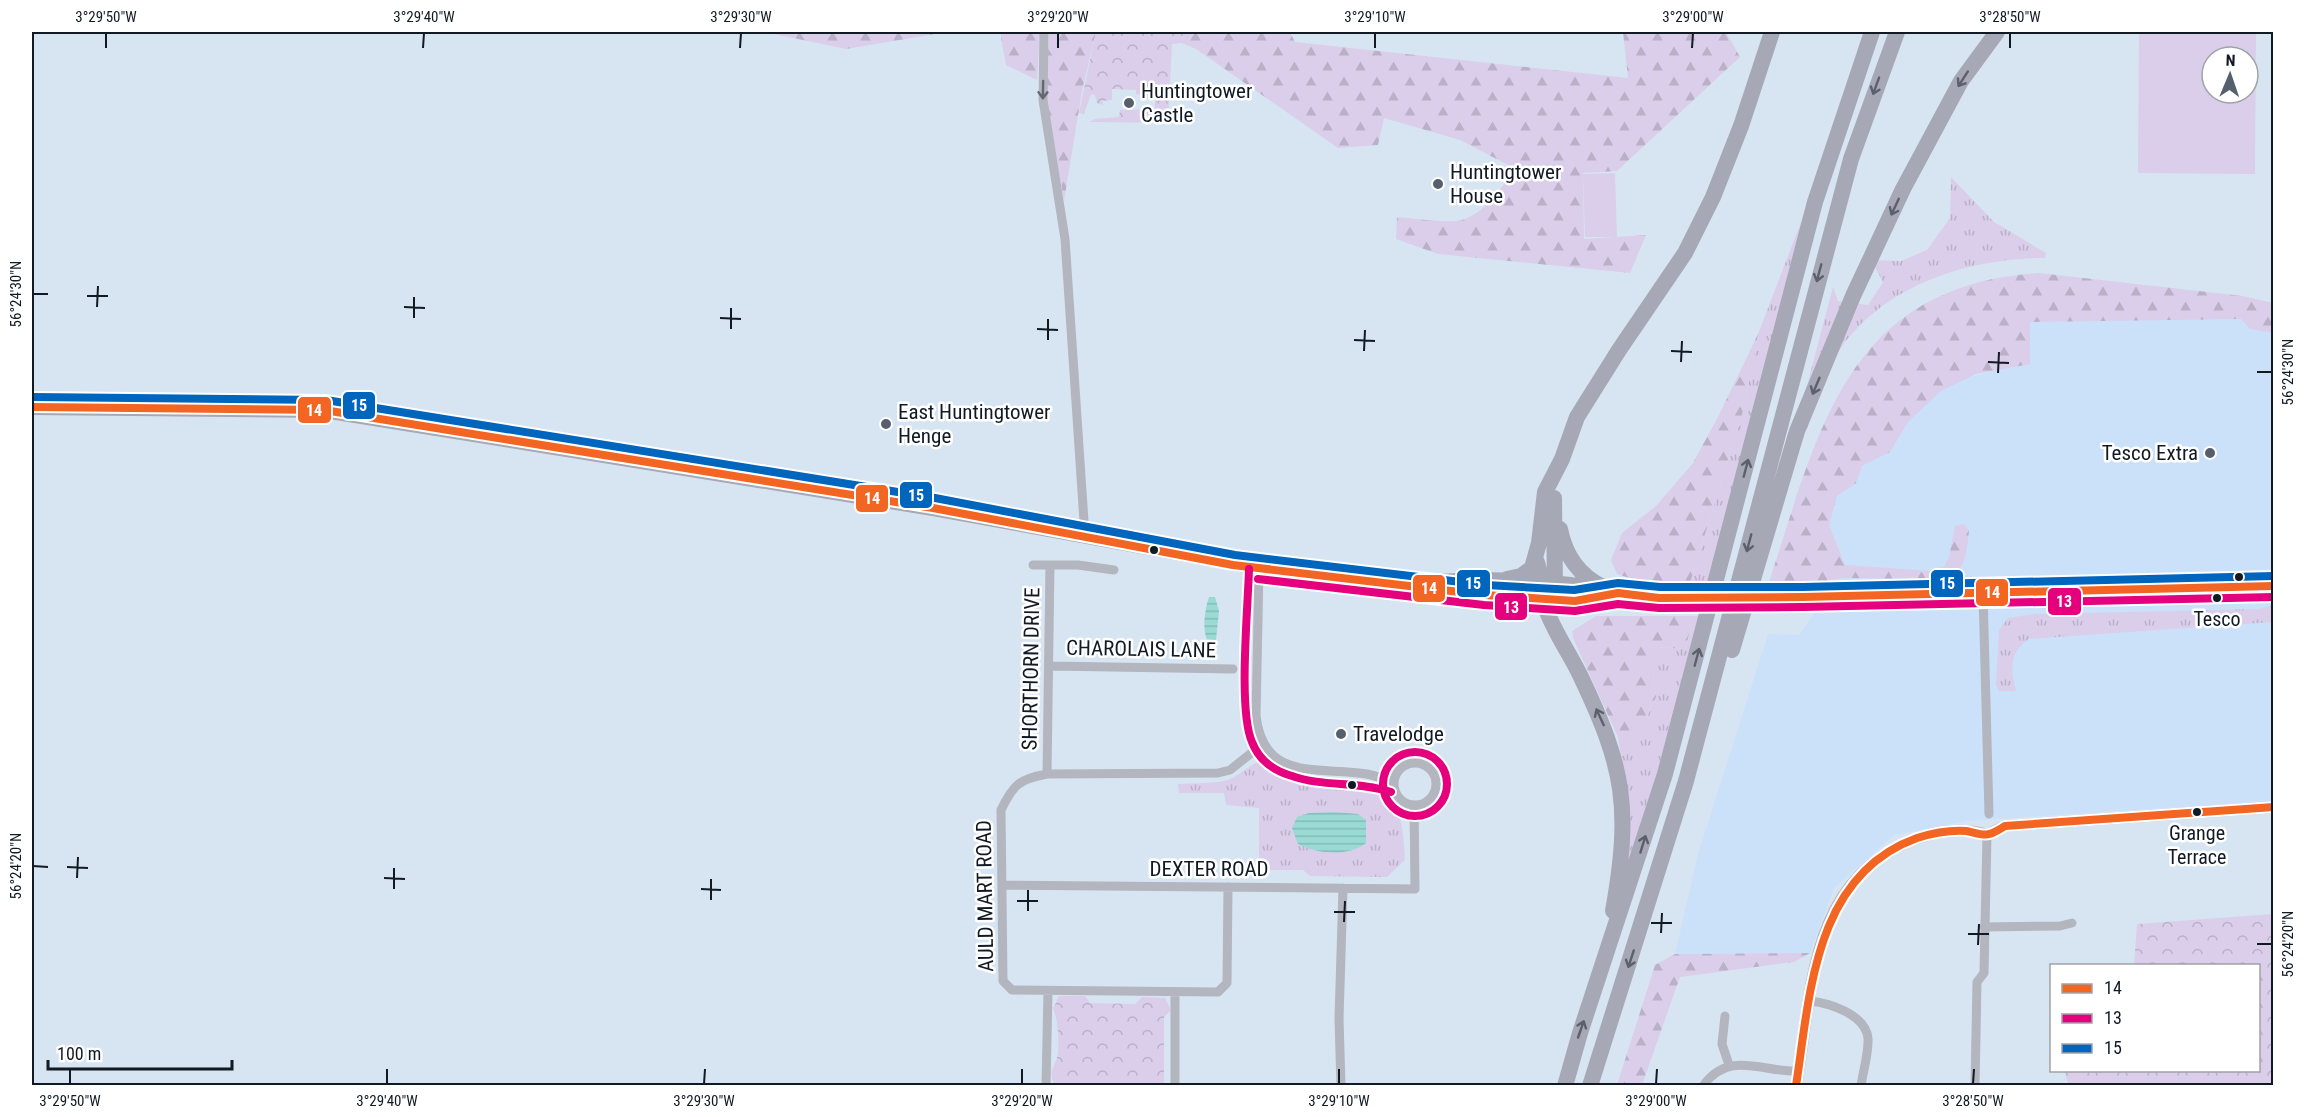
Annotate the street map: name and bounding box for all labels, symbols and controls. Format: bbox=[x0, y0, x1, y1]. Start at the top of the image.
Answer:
text: 3°29'50"W bbox=[75, 8, 137, 26]
text: 3°29'40"W bbox=[393, 8, 455, 26]
text: 3°29'30"W bbox=[710, 8, 772, 26]
text: 3°29'20"W bbox=[1027, 8, 1089, 26]
text: 3°29'10"W bbox=[1344, 8, 1406, 26]
text: 3°29'00"W bbox=[1662, 8, 1724, 26]
text: 3°28'50"W bbox=[1979, 8, 2041, 26]
north arrow bbox=[2200, 45, 2260, 105]
text: N bbox=[2225, 51, 2236, 70]
one-way arrow bbox=[1957, 70, 1969, 87]
one-way arrow bbox=[1870, 76, 1881, 95]
one-way arrow bbox=[1037, 79, 1049, 99]
place label: Huntingtower Castle bbox=[1141, 79, 1252, 127]
marker: Huntingtower Castle bbox=[1122, 96, 1136, 110]
place label: Huntingtower House bbox=[1450, 160, 1561, 208]
marker: Huntingtower House bbox=[1431, 177, 1445, 191]
one-way arrow bbox=[1888, 198, 1900, 216]
text: 56°24'30"N bbox=[7, 261, 25, 327]
one-way arrow bbox=[1813, 263, 1825, 282]
text: 56°24'30"N bbox=[2279, 339, 2297, 405]
one-way arrow bbox=[1810, 376, 1821, 394]
line badge: 15 bbox=[342, 391, 376, 420]
line badge: 14 bbox=[297, 396, 332, 424]
text: 15 bbox=[351, 396, 367, 415]
place label: East Huntingtower Henge bbox=[898, 400, 1050, 448]
text: 14 bbox=[306, 401, 322, 420]
marker: East Huntingtower Henge bbox=[879, 417, 893, 431]
place label: Tesco Extra bbox=[2102, 441, 2198, 465]
marker: Tesco Extra bbox=[2203, 446, 2217, 460]
one-way arrow bbox=[1740, 459, 1752, 478]
line badge: 15 bbox=[899, 481, 933, 509]
line badge: 14 bbox=[855, 484, 889, 513]
text: 15 bbox=[908, 486, 924, 505]
text: 14 bbox=[864, 489, 880, 508]
one-way arrow bbox=[1743, 533, 1754, 552]
unlabelled marker bbox=[1148, 544, 1160, 556]
line badge: 15 bbox=[1456, 569, 1491, 598]
line badge: 15 bbox=[1930, 569, 1964, 598]
unlabelled marker bbox=[2233, 571, 2245, 583]
line badge: 14 bbox=[1412, 574, 1446, 603]
text: 15 bbox=[1465, 574, 1481, 593]
text: 15 bbox=[1939, 574, 1955, 593]
line badge: 14 bbox=[1975, 578, 2009, 607]
text: 14 bbox=[1421, 579, 1437, 598]
text: 14 bbox=[1984, 583, 2000, 602]
street label: SHORTHORN DRIVE bbox=[1018, 587, 1044, 751]
line badge: 13 bbox=[2047, 587, 2082, 616]
line badge: 13 bbox=[1494, 592, 1528, 621]
text: 13 bbox=[2056, 592, 2072, 611]
marker: Tesco bbox=[2211, 592, 2223, 604]
text: 13 bbox=[1503, 598, 1519, 617]
place label: Tesco bbox=[2193, 607, 2241, 631]
street label: CHAROLAIS LANE bbox=[1066, 636, 1216, 662]
one-way arrow bbox=[1692, 648, 1703, 667]
one-way arrow bbox=[1594, 709, 1606, 727]
place label: Travelodge bbox=[1353, 722, 1444, 746]
marker: Travelodge bbox=[1334, 727, 1348, 741]
unlabelled marker bbox=[1346, 779, 1358, 791]
marker: Grange Terrace bbox=[2191, 806, 2203, 818]
street label: AULD MART ROAD bbox=[972, 820, 998, 972]
place label: Grange Terrace bbox=[2168, 821, 2226, 869]
text: 56°24'20"N bbox=[7, 833, 25, 899]
one-way arrow bbox=[1638, 835, 1649, 854]
street label: DEXTER ROAD bbox=[1150, 857, 1269, 881]
text: 56°24'20"N bbox=[2279, 911, 2297, 977]
one-way arrow bbox=[1624, 949, 1635, 968]
legend bbox=[2050, 964, 2260, 1072]
text: 14 bbox=[2104, 977, 2122, 998]
text: 13 bbox=[2104, 1007, 2122, 1028]
one-way arrow bbox=[1576, 1020, 1587, 1039]
scale bar bbox=[48, 1033, 232, 1071]
text: 15 bbox=[2104, 1037, 2122, 1058]
text: 100 m bbox=[57, 1043, 101, 1064]
text: 3°29'50"W bbox=[39, 1092, 101, 1110]
text: 3°29'40"W bbox=[356, 1092, 418, 1110]
text: 3°29'30"W bbox=[673, 1092, 735, 1110]
text: 3°29'20"W bbox=[991, 1092, 1053, 1110]
text: 3°29'10"W bbox=[1308, 1092, 1370, 1110]
text: 3°29'00"W bbox=[1625, 1092, 1687, 1110]
text: 3°28'50"W bbox=[1942, 1092, 2004, 1110]

